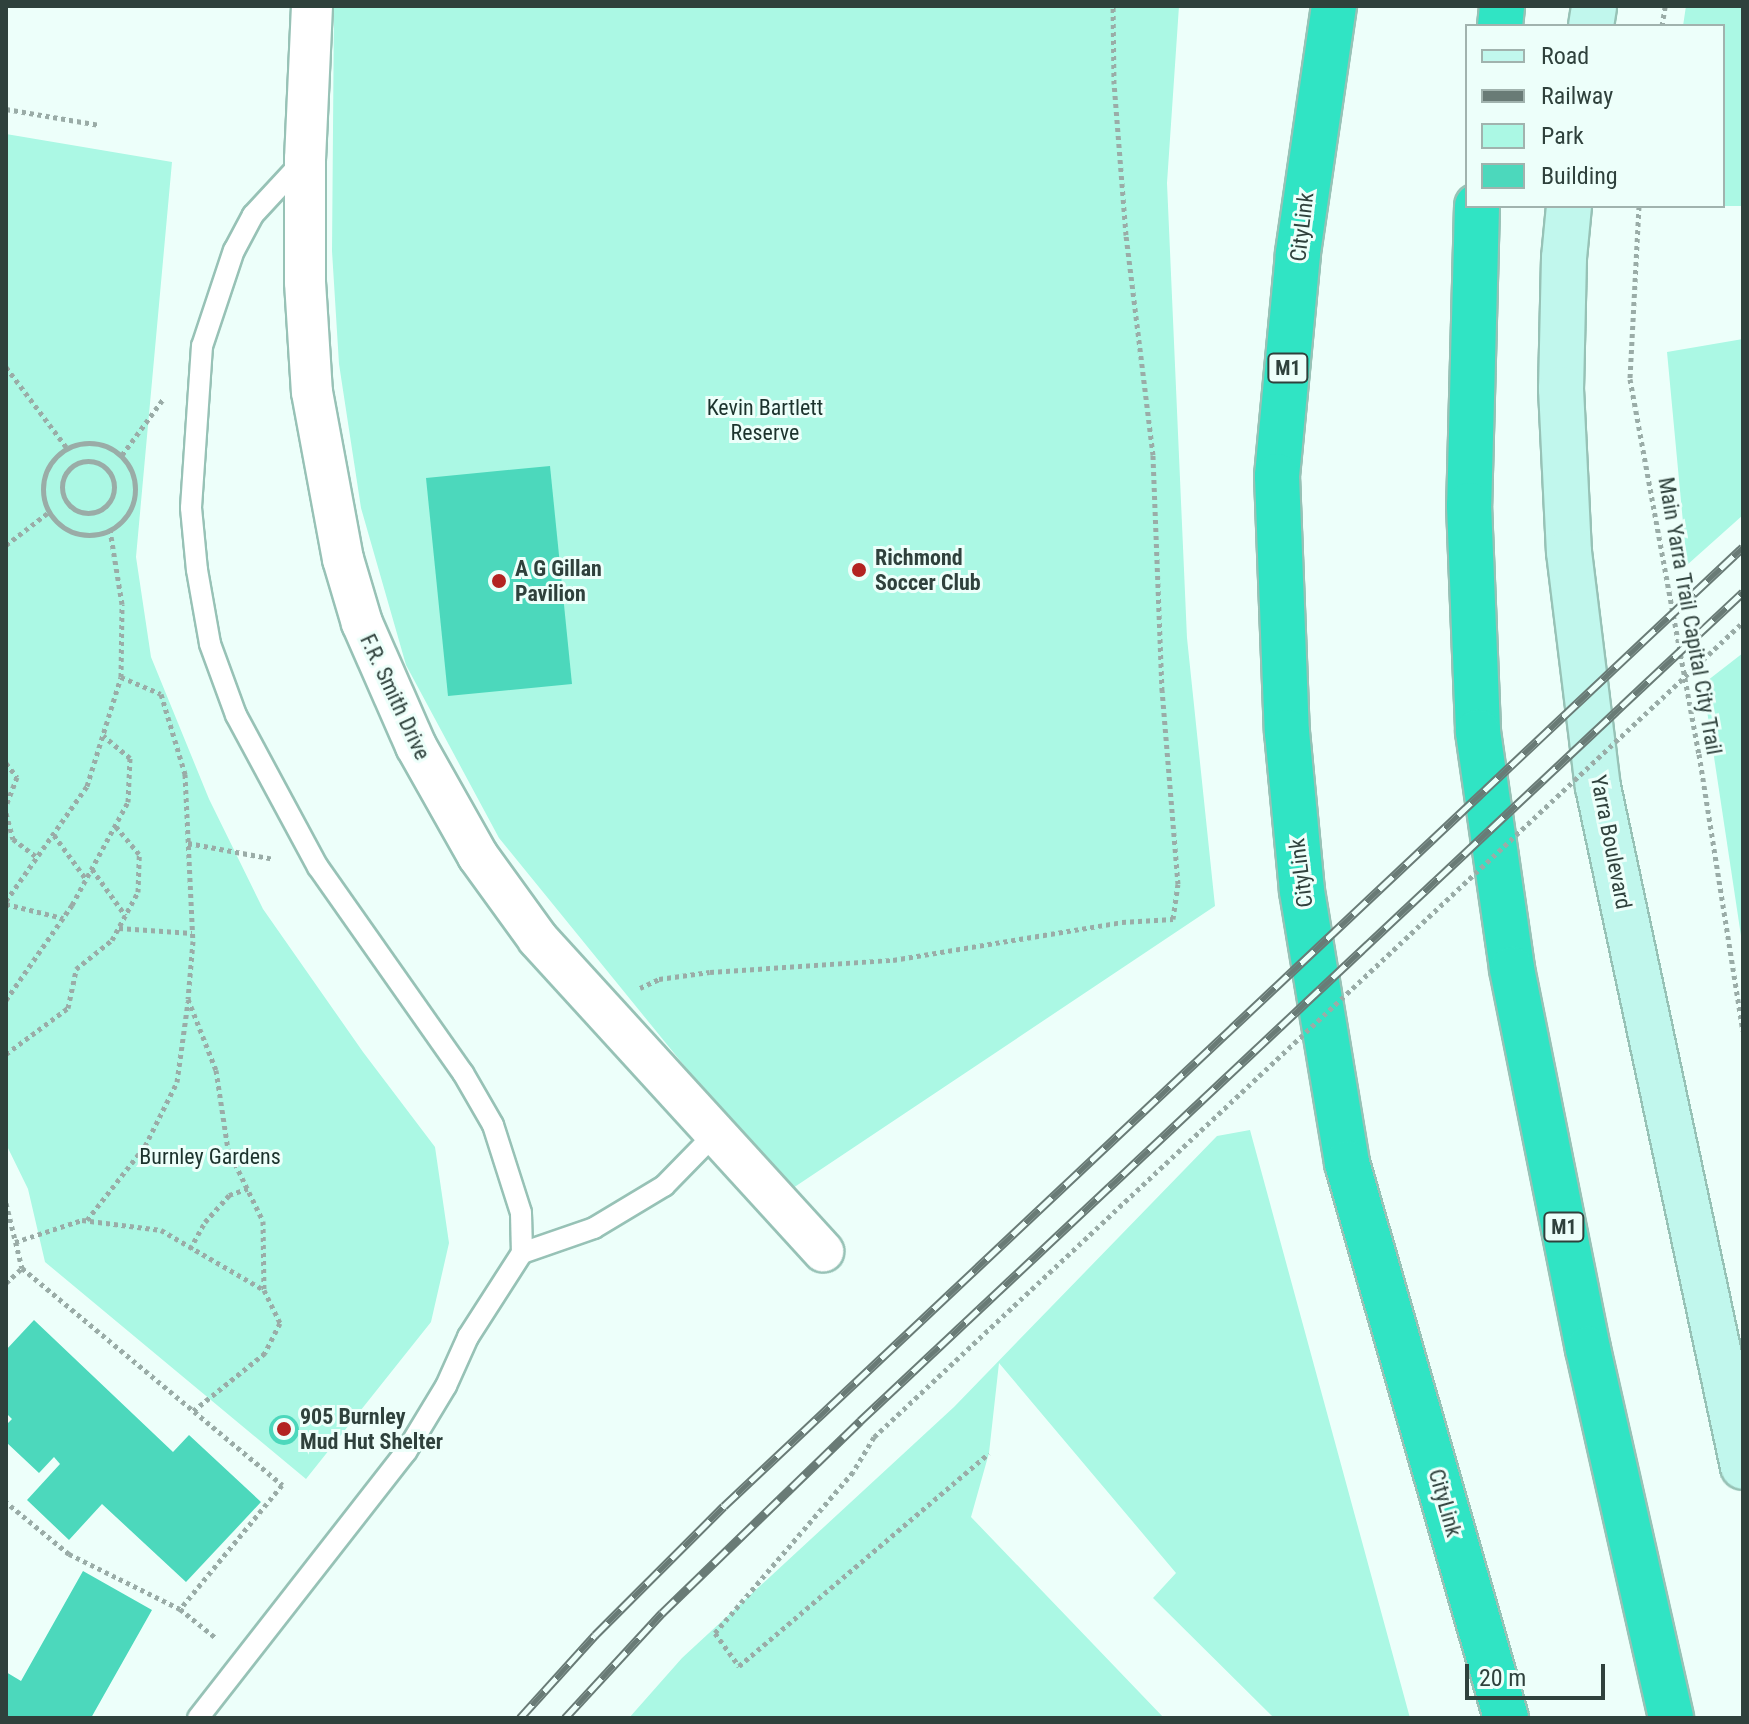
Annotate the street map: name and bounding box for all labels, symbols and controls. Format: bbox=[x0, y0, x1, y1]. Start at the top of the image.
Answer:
legend bbox=[1465, 24, 1725, 208]
text: Road bbox=[1541, 42, 1589, 70]
text: Railway bbox=[1541, 82, 1613, 110]
text: Park bbox=[1541, 122, 1584, 150]
text: Building bbox=[1541, 162, 1618, 190]
street label: CityLink bbox=[1285, 191, 1319, 263]
road number: M1 bbox=[1266, 352, 1310, 384]
park label: Kevin Bartlett Reserve bbox=[707, 394, 823, 446]
street label: Main Yarra Trail Capital City Trail bbox=[1652, 475, 1728, 757]
place label: Richmond Soccer Club bbox=[875, 544, 981, 596]
place label: A G Gillan Pavilion bbox=[515, 555, 602, 606]
marker: Richmond Soccer Club bbox=[850, 561, 868, 579]
marker: A G Gillan Pavilion bbox=[490, 572, 508, 590]
street label: F.R. Smith Drive bbox=[354, 630, 436, 764]
street label: Yarra Boulevard bbox=[1585, 773, 1637, 911]
street label: CityLink bbox=[1284, 837, 1318, 909]
park label: Burnley Gardens bbox=[139, 1144, 281, 1170]
road number: M1 bbox=[1542, 1211, 1586, 1243]
place label: 905 Burnley Mud Hut Shelter bbox=[300, 1403, 443, 1454]
marker: 905 Burnley Mud Hut Shelter bbox=[275, 1420, 293, 1438]
street label: CityLink bbox=[1423, 1466, 1467, 1540]
scale bar bbox=[1469, 1648, 1609, 1698]
text: 20 m bbox=[1479, 1664, 1526, 1692]

